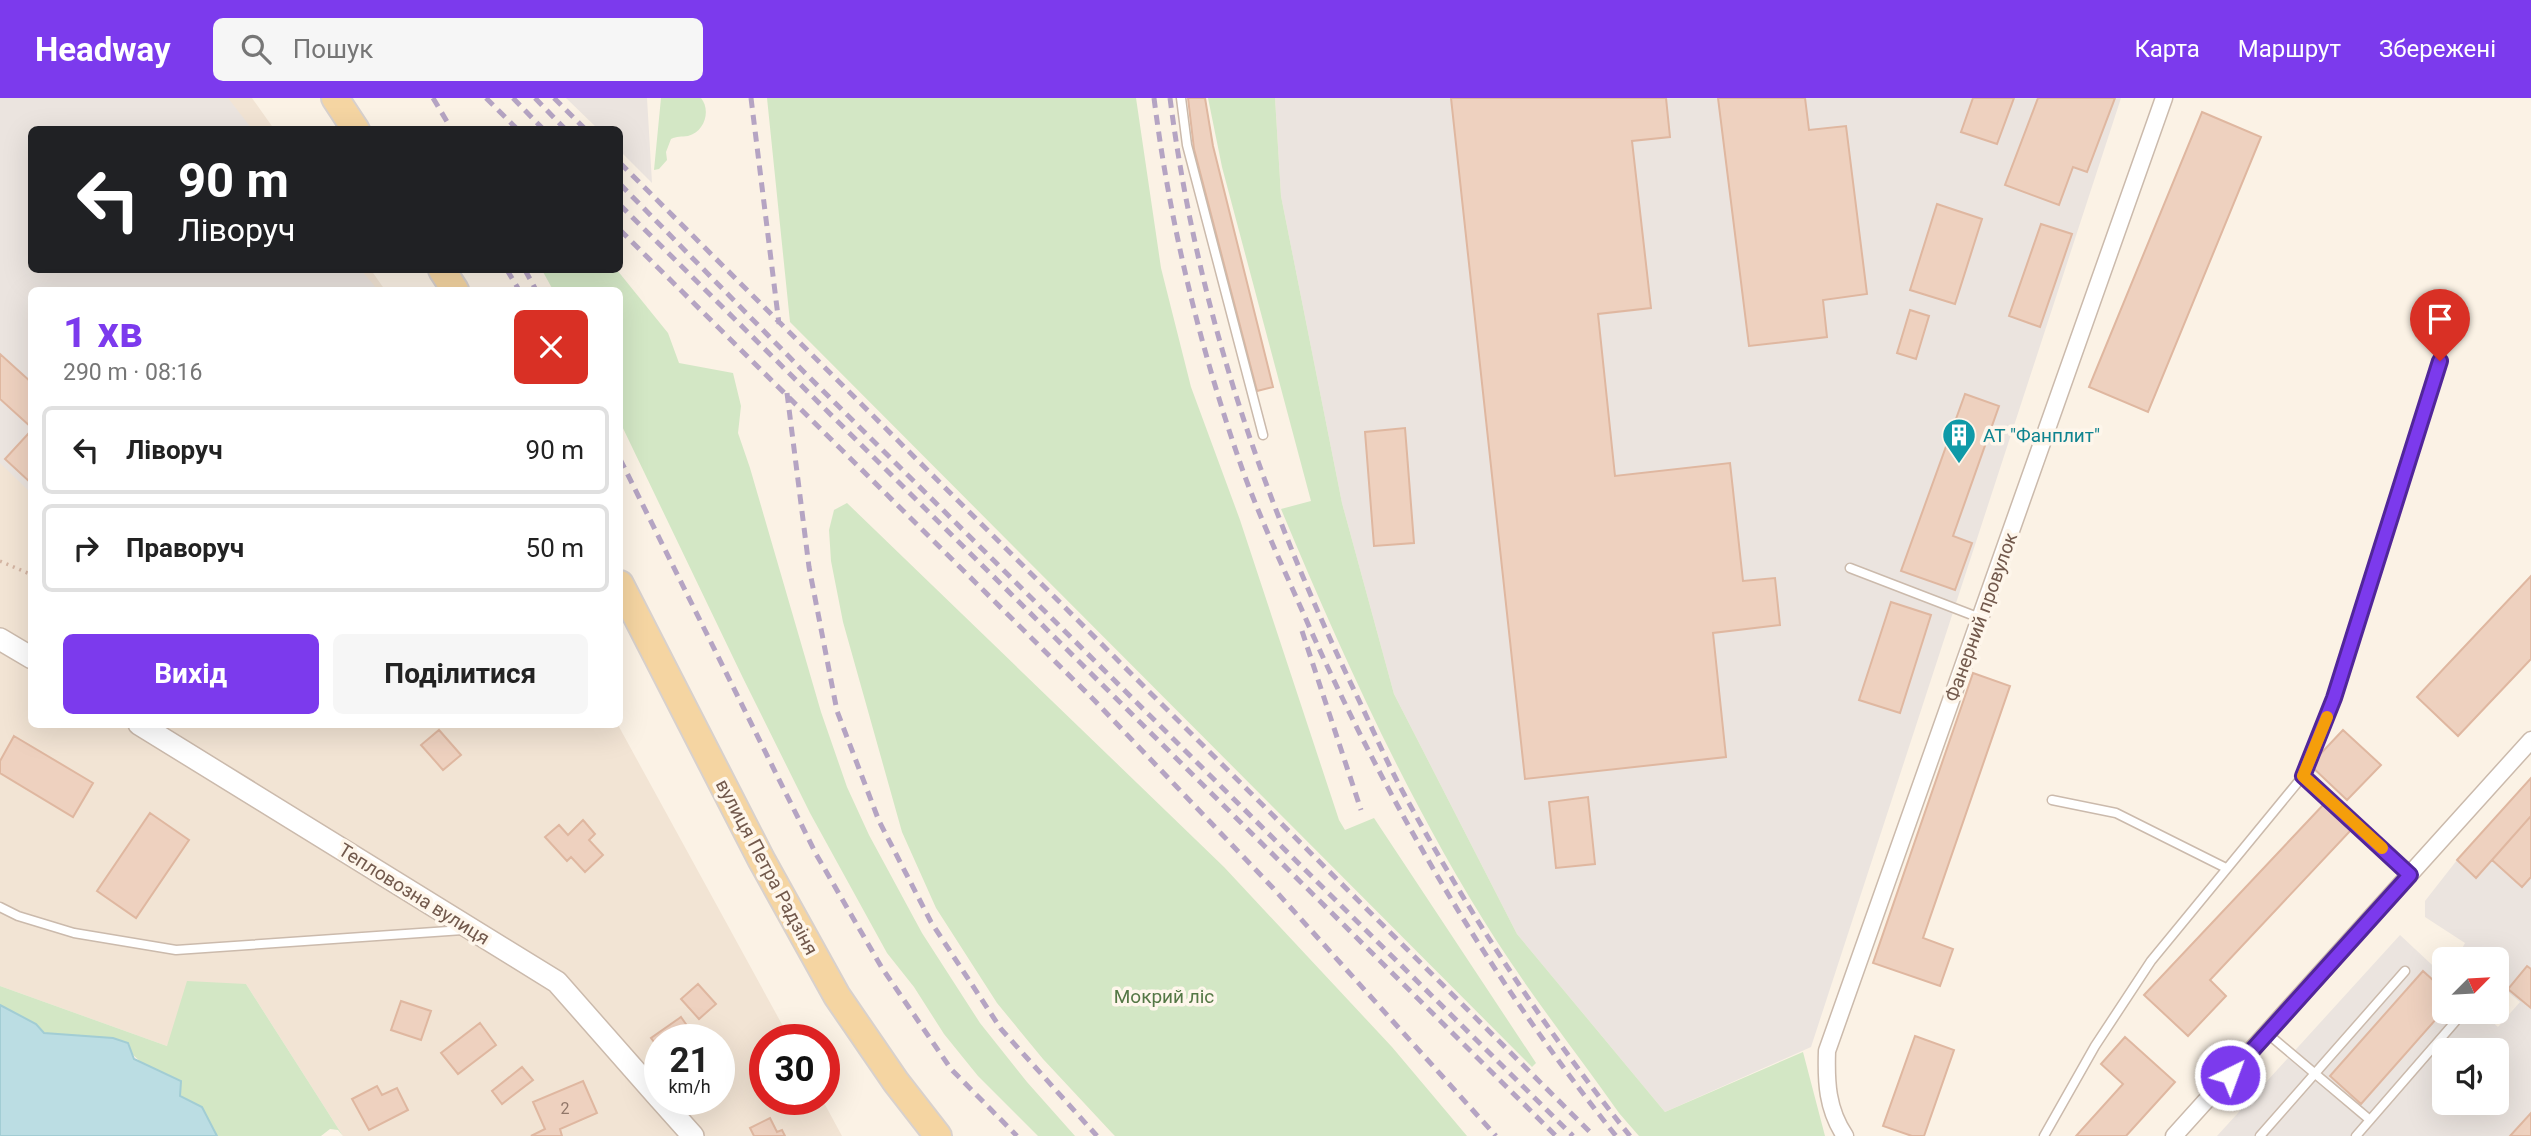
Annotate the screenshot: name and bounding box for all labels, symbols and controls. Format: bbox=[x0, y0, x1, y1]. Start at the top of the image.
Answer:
search box bbox=[213, 18, 703, 81]
text: Headway bbox=[35, 30, 171, 69]
icon: search bbox=[237, 30, 275, 68]
text: Пошук bbox=[293, 34, 373, 64]
text: Карта bbox=[2134, 35, 2200, 63]
text: Маршрут bbox=[2238, 35, 2341, 63]
text: Збережені bbox=[2379, 35, 2496, 63]
text: 90 m bbox=[178, 152, 289, 209]
icon: left bbox=[63, 154, 154, 245]
text: Ліворуч bbox=[178, 211, 295, 249]
pin bbox=[2410, 289, 2470, 361]
icon: arrive bbox=[2421, 300, 2459, 338]
text: 1 хв bbox=[63, 308, 143, 357]
button: close bbox=[514, 310, 588, 384]
text: 290 m · 08:16 bbox=[63, 359, 202, 386]
building icon: АТ "Фанплит" bbox=[1940, 416, 1978, 465]
place label: АТ "Фанплит" bbox=[1983, 424, 2100, 447]
icon: left bbox=[67, 431, 105, 469]
text: Ліворуч bbox=[126, 435, 223, 465]
text: 90 m bbox=[526, 435, 584, 465]
icon: right bbox=[67, 529, 105, 567]
street label: Фанерний провулок bbox=[1940, 529, 2023, 705]
text: Праворуч bbox=[126, 533, 244, 563]
text: 50 m bbox=[526, 533, 584, 563]
button: Вихід bbox=[63, 634, 319, 714]
button: Поділитися bbox=[333, 634, 588, 714]
street label: вулиця Петра Радзіня bbox=[711, 775, 823, 959]
street label: Тепловозна вулиця bbox=[334, 838, 494, 950]
north arrow bbox=[2432, 947, 2510, 1024]
map controls bbox=[2432, 947, 2509, 1115]
park label: Мокрий ліс bbox=[1114, 985, 1214, 1008]
speed limit sign: 30 bbox=[749, 1024, 840, 1115]
position arrow bbox=[2193, 1038, 2267, 1112]
button: sound bbox=[2432, 1038, 2509, 1115]
text: 21 bbox=[669, 1040, 710, 1081]
text: km/h bbox=[668, 1076, 711, 1097]
house number: 2 bbox=[561, 1099, 570, 1118]

